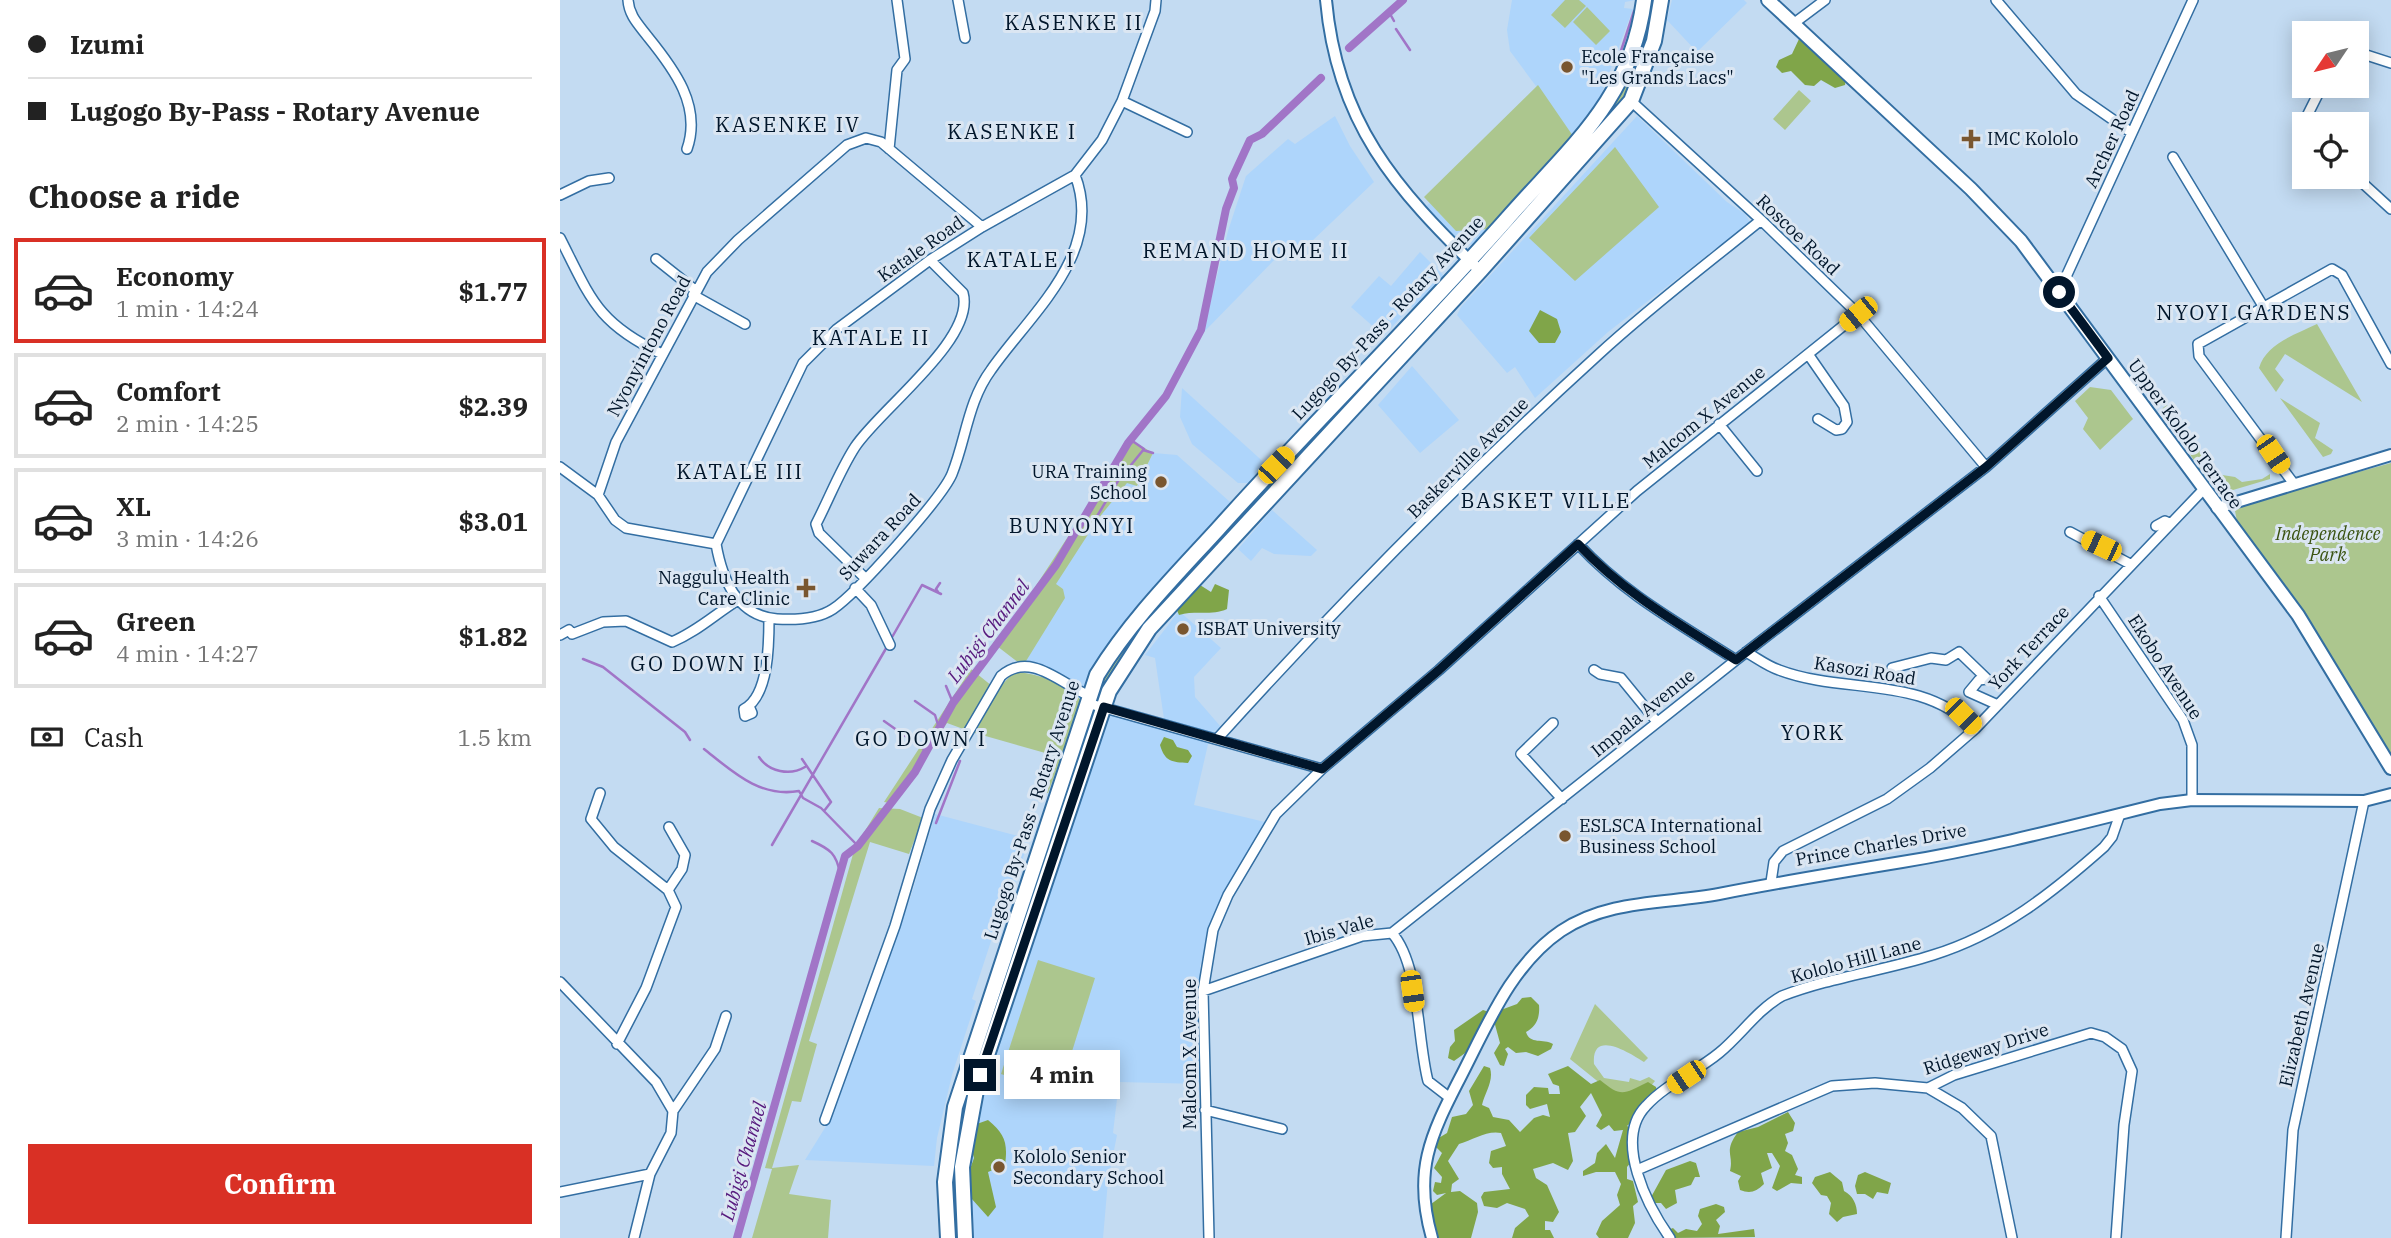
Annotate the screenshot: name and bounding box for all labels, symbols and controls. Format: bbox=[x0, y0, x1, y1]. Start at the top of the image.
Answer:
district label: KASENKE II bbox=[1004, 8, 1144, 36]
north arrow bbox=[2292, 21, 2370, 98]
map controls bbox=[2292, 21, 2369, 189]
text: Izumi bbox=[70, 27, 144, 61]
place label: Ecole Française "Les Grands Lacs" bbox=[1581, 45, 1734, 89]
marker: Ecole Française "Les Grands Lacs" bbox=[1559, 59, 1575, 75]
street label: Archer Road bbox=[2079, 86, 2144, 191]
text: Lugogo By-Pass - Rotary Avenue bbox=[70, 94, 480, 128]
district label: KASENKE IV bbox=[715, 110, 861, 138]
button: locate bbox=[2292, 112, 2369, 189]
district label: KASENKE I bbox=[947, 117, 1077, 145]
place label: IMC Kololo bbox=[1987, 127, 2078, 150]
marker: IMC Kololo bbox=[1961, 129, 1981, 149]
text: Choose a ride bbox=[28, 175, 240, 217]
street label: Roscoe Road bbox=[1752, 189, 1845, 280]
street label: Katale Road bbox=[873, 210, 968, 287]
street label: Lugogo By-Pass - Rotary Avenue bbox=[1287, 211, 1489, 425]
district label: REMAND HOME II bbox=[1142, 236, 1350, 264]
district label: KATALE I bbox=[966, 245, 1076, 273]
icon: car bbox=[32, 259, 95, 322]
text: Economy bbox=[116, 259, 234, 293]
street label: Nyonyintono Road bbox=[602, 271, 696, 420]
text: $1.77 bbox=[458, 274, 528, 308]
route start bbox=[2043, 276, 2075, 308]
text: 1 min · 14:24 bbox=[116, 293, 259, 323]
car bbox=[1836, 293, 1881, 335]
district label: NYOYI GARDENS bbox=[2156, 298, 2352, 326]
district label: KATALE II bbox=[812, 323, 930, 351]
street label: Upper Kololo Terrace bbox=[2123, 354, 2248, 513]
street label: Malcom X Avenue bbox=[1638, 360, 1770, 473]
icon: car bbox=[32, 374, 95, 437]
text: Comfort bbox=[116, 374, 221, 408]
text: $2.39 bbox=[458, 389, 528, 423]
street label: Baskerville Avenue bbox=[1402, 392, 1533, 523]
text: 2 min · 14:25 bbox=[116, 408, 259, 438]
car bbox=[2253, 431, 2294, 477]
car bbox=[1254, 443, 1299, 487]
district label: KATALE III bbox=[676, 457, 804, 485]
place label: URA Training School bbox=[1032, 460, 1147, 504]
marker: URA Training School bbox=[1153, 474, 1169, 490]
district label: BASKET VILLE bbox=[1461, 486, 1631, 514]
street label: Suwara Road bbox=[834, 488, 926, 585]
icon: car bbox=[32, 489, 95, 552]
text: XL bbox=[116, 489, 151, 523]
text: $3.01 bbox=[458, 504, 528, 538]
district label: BUNYONYI bbox=[1009, 511, 1135, 539]
park label: Independence Park bbox=[2274, 522, 2381, 566]
text: 3 min · 14:26 bbox=[116, 523, 259, 553]
car bbox=[2078, 528, 2125, 564]
place label: Naggulu Health Care Clinic bbox=[658, 566, 790, 610]
water label: Lubigi Channel bbox=[941, 574, 1035, 688]
marker: Naggulu Health Care Clinic bbox=[796, 578, 816, 598]
street label: York Terrace bbox=[1983, 600, 2074, 695]
icon: car bbox=[32, 604, 95, 667]
text: Green bbox=[116, 604, 196, 638]
street label: Ekobo Avenue bbox=[2123, 610, 2208, 724]
place label: ISBAT University bbox=[1197, 617, 1341, 640]
text: $1.82 bbox=[458, 619, 528, 653]
marker: ISBAT University bbox=[1175, 621, 1191, 637]
text: 4 min · 14:27 bbox=[116, 638, 259, 668]
district label: GO DOWN II bbox=[630, 649, 772, 677]
street label: Kasozi Road bbox=[1812, 651, 1918, 690]
street label: Impala Avenue bbox=[1586, 664, 1699, 762]
street label: Lugogo By-Pass - Rotary Avenue bbox=[979, 677, 1084, 942]
car bbox=[1941, 694, 1986, 738]
icon: cash bbox=[28, 718, 66, 756]
district label: YORK bbox=[1781, 718, 1845, 746]
text: Cash bbox=[84, 720, 144, 754]
text: 1.5 km bbox=[458, 722, 532, 752]
district label: GO DOWN I bbox=[855, 724, 987, 752]
place label: ESLSCA International Business School bbox=[1579, 814, 1762, 858]
street label: Prince Charles Drive bbox=[1794, 818, 1968, 871]
marker: ESLSCA International Business School bbox=[1557, 828, 1573, 844]
street label: Ibis Vale bbox=[1301, 909, 1376, 950]
street label: Kololo Hill Lane bbox=[1788, 931, 1924, 988]
street label: Elizabeth Avenue bbox=[2274, 941, 2329, 1089]
car bbox=[1399, 969, 1426, 1013]
street label: Malcom X Avenue bbox=[1178, 978, 1201, 1130]
street label: Ridgeway Drive bbox=[1920, 1017, 2052, 1080]
callout: 4 min bbox=[1004, 1050, 1120, 1100]
car bbox=[1663, 1057, 1710, 1097]
route end bbox=[964, 1059, 996, 1091]
text: 4 min bbox=[1030, 1059, 1094, 1089]
water label: Lubigi Channel bbox=[714, 1098, 772, 1224]
button: Confirm bbox=[28, 1144, 532, 1224]
place label: Kololo Senior Secondary School bbox=[1013, 1145, 1164, 1189]
marker: Kololo Senior Secondary School bbox=[991, 1159, 1007, 1175]

